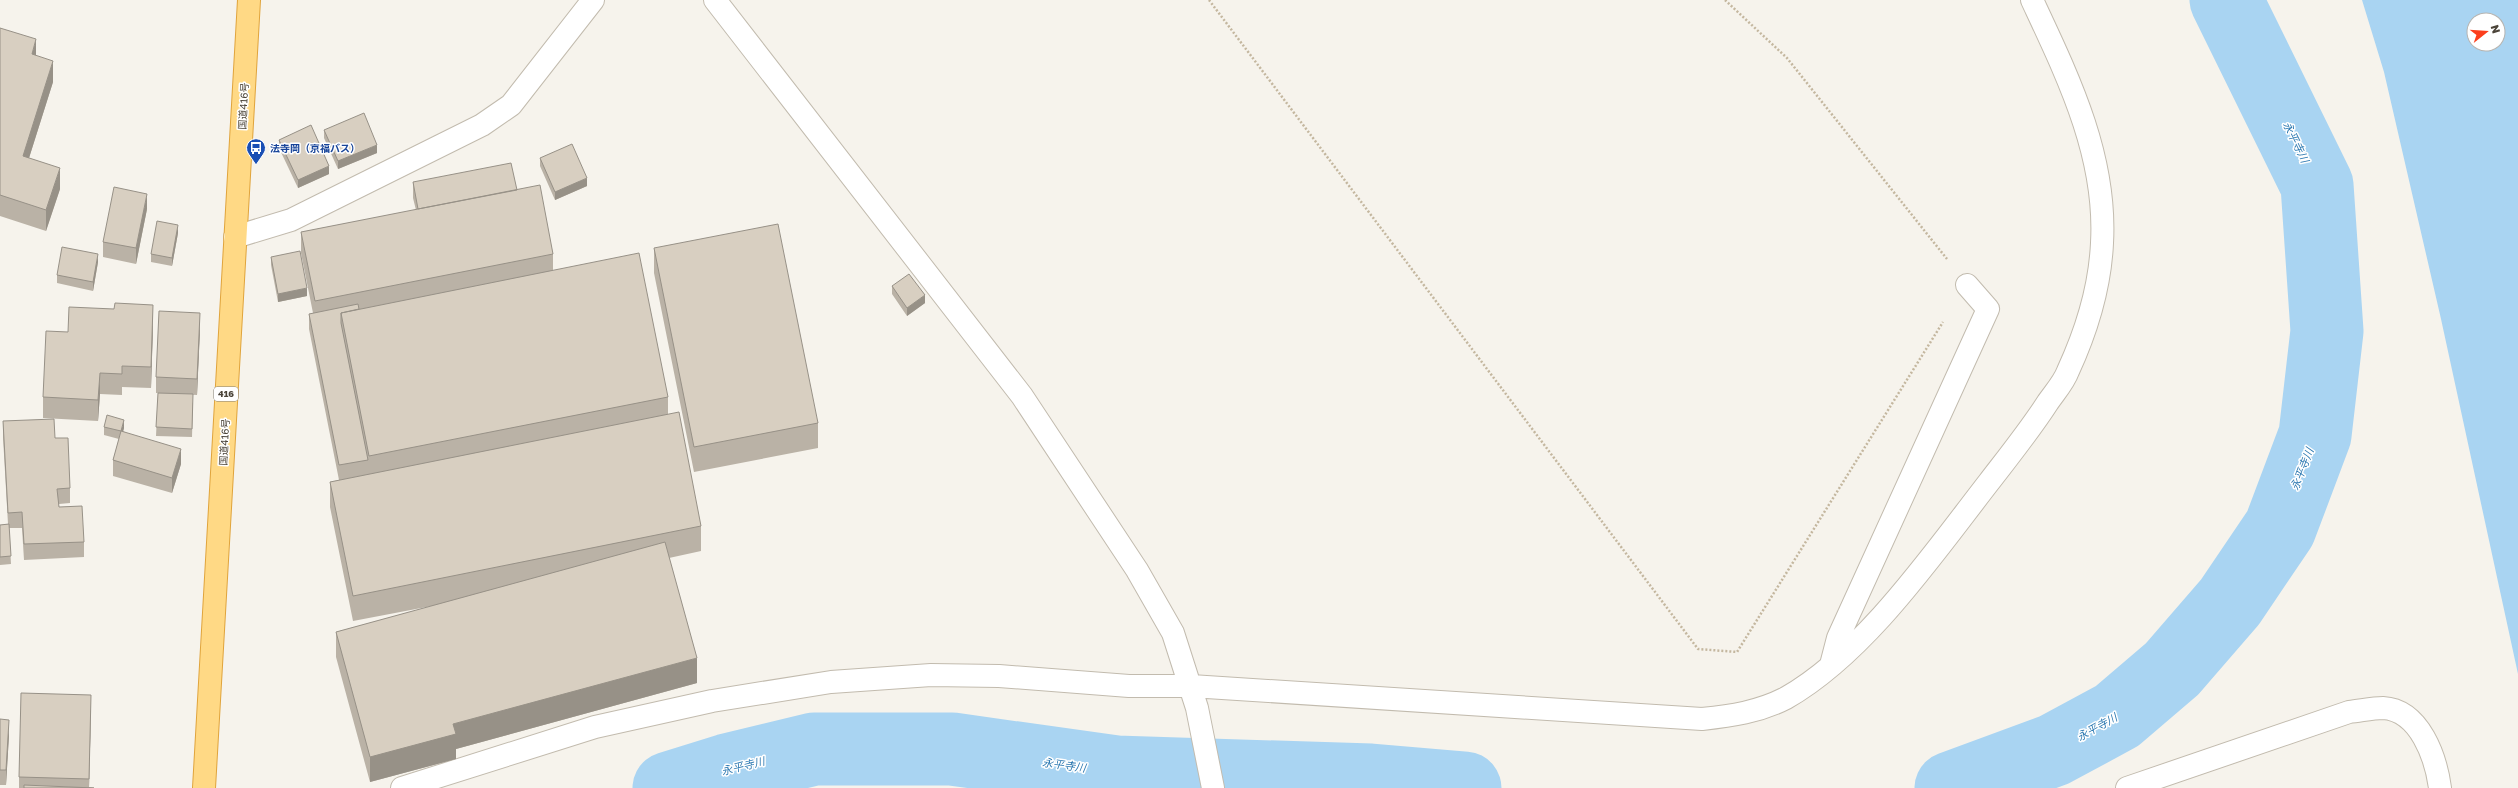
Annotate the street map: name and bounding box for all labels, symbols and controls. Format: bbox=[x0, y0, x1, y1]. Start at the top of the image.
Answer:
north arrow bbox=[2466, 12, 2506, 52]
text: N bbox=[2489, 23, 2503, 35]
street label: 国道416号 bbox=[236, 82, 250, 130]
water label: 永平寺川 bbox=[2281, 119, 2312, 165]
bus stop icon: 法寺岡（京福バス） bbox=[245, 137, 267, 165]
place label: 法寺岡（京福バス） bbox=[270, 142, 360, 154]
road number: 416 bbox=[214, 387, 238, 401]
street label: 国道416号 bbox=[217, 418, 231, 466]
water label: 永平寺川 bbox=[2288, 445, 2316, 492]
water label: 永平寺川 bbox=[2074, 710, 2120, 743]
water label: 永平寺川 bbox=[720, 754, 767, 777]
water label: 永平寺川 bbox=[1041, 755, 1088, 774]

